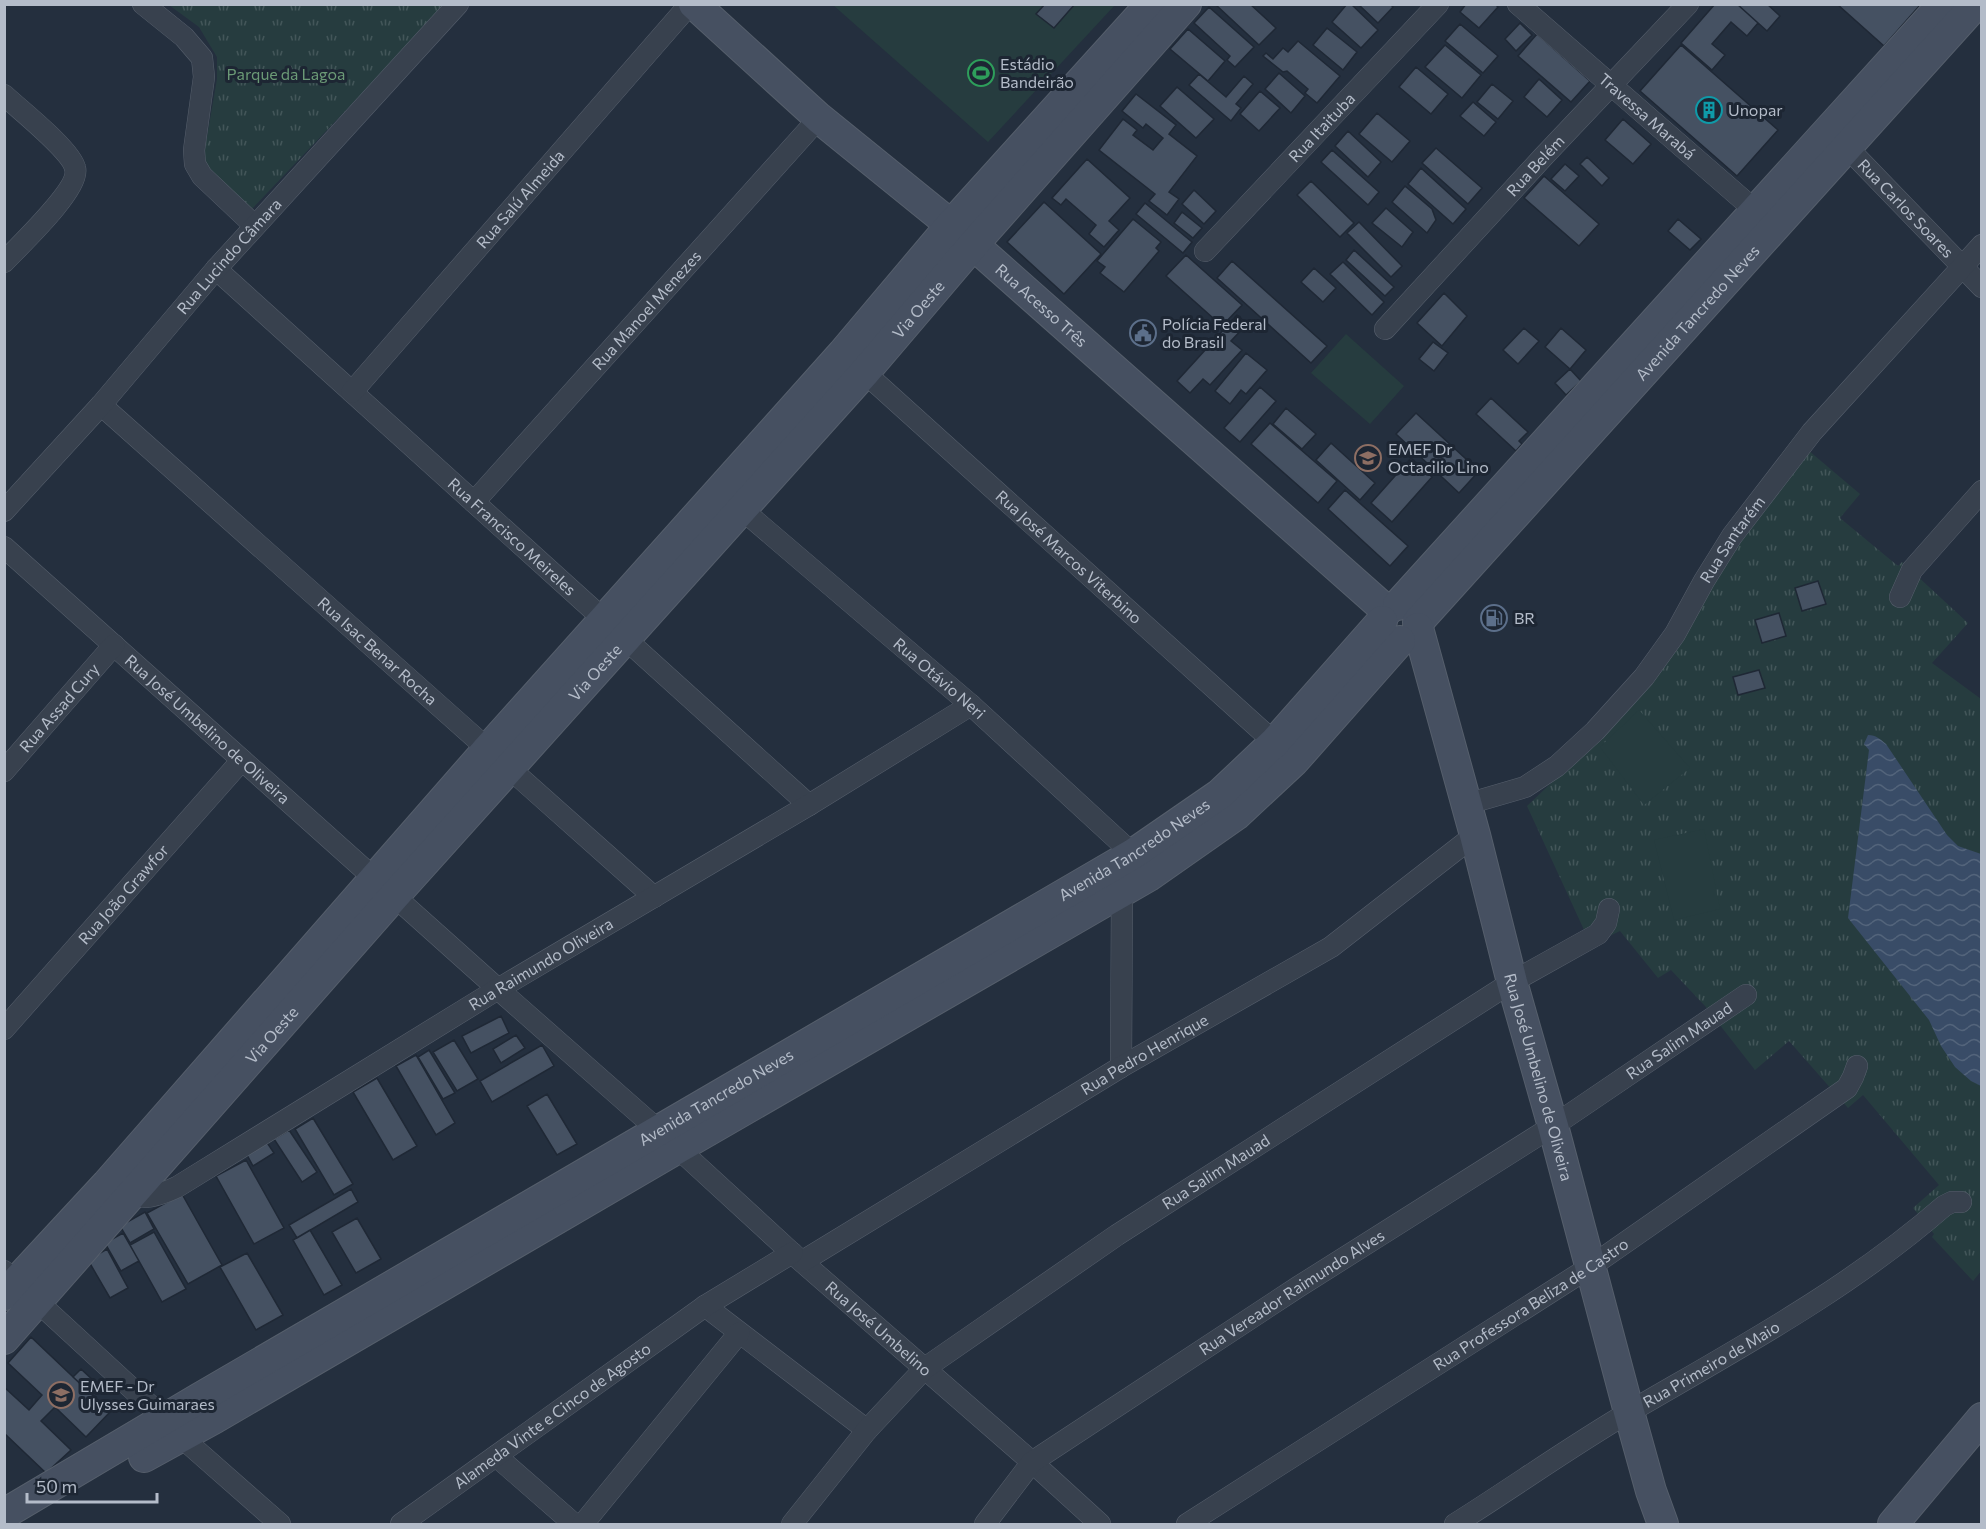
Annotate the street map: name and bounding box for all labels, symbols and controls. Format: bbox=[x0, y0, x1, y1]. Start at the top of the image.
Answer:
place label: Estádio Bandeirão bbox=[1000, 54, 1074, 91]
sports icon: Estádio Bandeirão bbox=[966, 58, 996, 88]
park label: Parque da Lagoa bbox=[227, 64, 345, 83]
street label: Travessa Marabá bbox=[1595, 69, 1699, 163]
street label: Rua Itaituba bbox=[1284, 88, 1358, 165]
building icon: Unopar bbox=[1694, 95, 1724, 125]
place label: Unopar bbox=[1728, 100, 1783, 119]
street label: Rua Belém bbox=[1502, 131, 1568, 200]
street label: Rua Salú Almeida bbox=[472, 146, 568, 252]
street label: Rua Carlos Soares bbox=[1854, 155, 1958, 261]
street label: Rua Lucindo Câmara bbox=[172, 194, 285, 318]
street label: Avenida Tancredo Neves bbox=[1631, 241, 1763, 384]
street label: Rua Manoel Menezes bbox=[588, 246, 705, 373]
street label: Rua Acesso Três bbox=[992, 259, 1092, 350]
street label: Via Oeste bbox=[888, 276, 948, 342]
place label: Polícia Federal do Brasil bbox=[1162, 314, 1267, 351]
public building icon: Polícia Federal do Brasil bbox=[1128, 318, 1158, 348]
place label: EMEF Dr Octacilio Lino bbox=[1388, 439, 1489, 476]
school or university icon: EMEF Dr Octacilio Lino bbox=[1353, 443, 1383, 473]
street label: Rua Francisco Meireles bbox=[444, 474, 580, 599]
street label: Rua José Marcos Viterbino bbox=[992, 486, 1146, 627]
street label: Rua Santarém bbox=[1695, 492, 1768, 586]
street label: Rua Isac Benar Rocha bbox=[314, 593, 441, 709]
fuel station icon: BR bbox=[1479, 603, 1509, 633]
place label: BR bbox=[1514, 608, 1535, 627]
street label: Rua Otávio Neri bbox=[890, 633, 990, 723]
street label: Via Oeste bbox=[564, 639, 625, 704]
street label: Rua José Umbelino de Oliveira bbox=[121, 650, 294, 807]
street label: Rua Assad Cury bbox=[15, 659, 103, 756]
street label: Avenida Tancredo Neves bbox=[1055, 794, 1213, 904]
street label: Rua João Grawfor bbox=[74, 840, 173, 948]
street label: Rua Raimundo Oliveira bbox=[465, 913, 616, 1014]
street label: Rua José Umbelino de Oliveira bbox=[1501, 971, 1577, 1183]
street label: Rua Salim Mauad bbox=[1622, 997, 1735, 1083]
street label: Via Oeste bbox=[241, 1002, 302, 1067]
street label: Rua Pedro Henrique bbox=[1077, 1009, 1211, 1098]
street label: Avenida Tancredo Neves bbox=[635, 1044, 796, 1149]
street label: Rua Salim Mauad bbox=[1158, 1130, 1273, 1213]
street label: Rua Vereador Raimundo Alves bbox=[1195, 1225, 1387, 1359]
street label: Rua Professora Beliza de Castro bbox=[1429, 1233, 1632, 1374]
street label: Rua José Umbelino bbox=[822, 1277, 936, 1379]
street label: Rua Primeiro de Maio bbox=[1639, 1316, 1783, 1411]
street label: Alameda Vinte e Cinco de Agosto bbox=[450, 1338, 654, 1492]
place label: EMEF - Dr Ulysses Guimaraes bbox=[80, 1376, 215, 1413]
school or university icon: EMEF - Dr Ulysses Guimaraes bbox=[46, 1380, 76, 1410]
scale bar bbox=[27, 1466, 158, 1504]
text: 50 m bbox=[36, 1475, 77, 1497]

